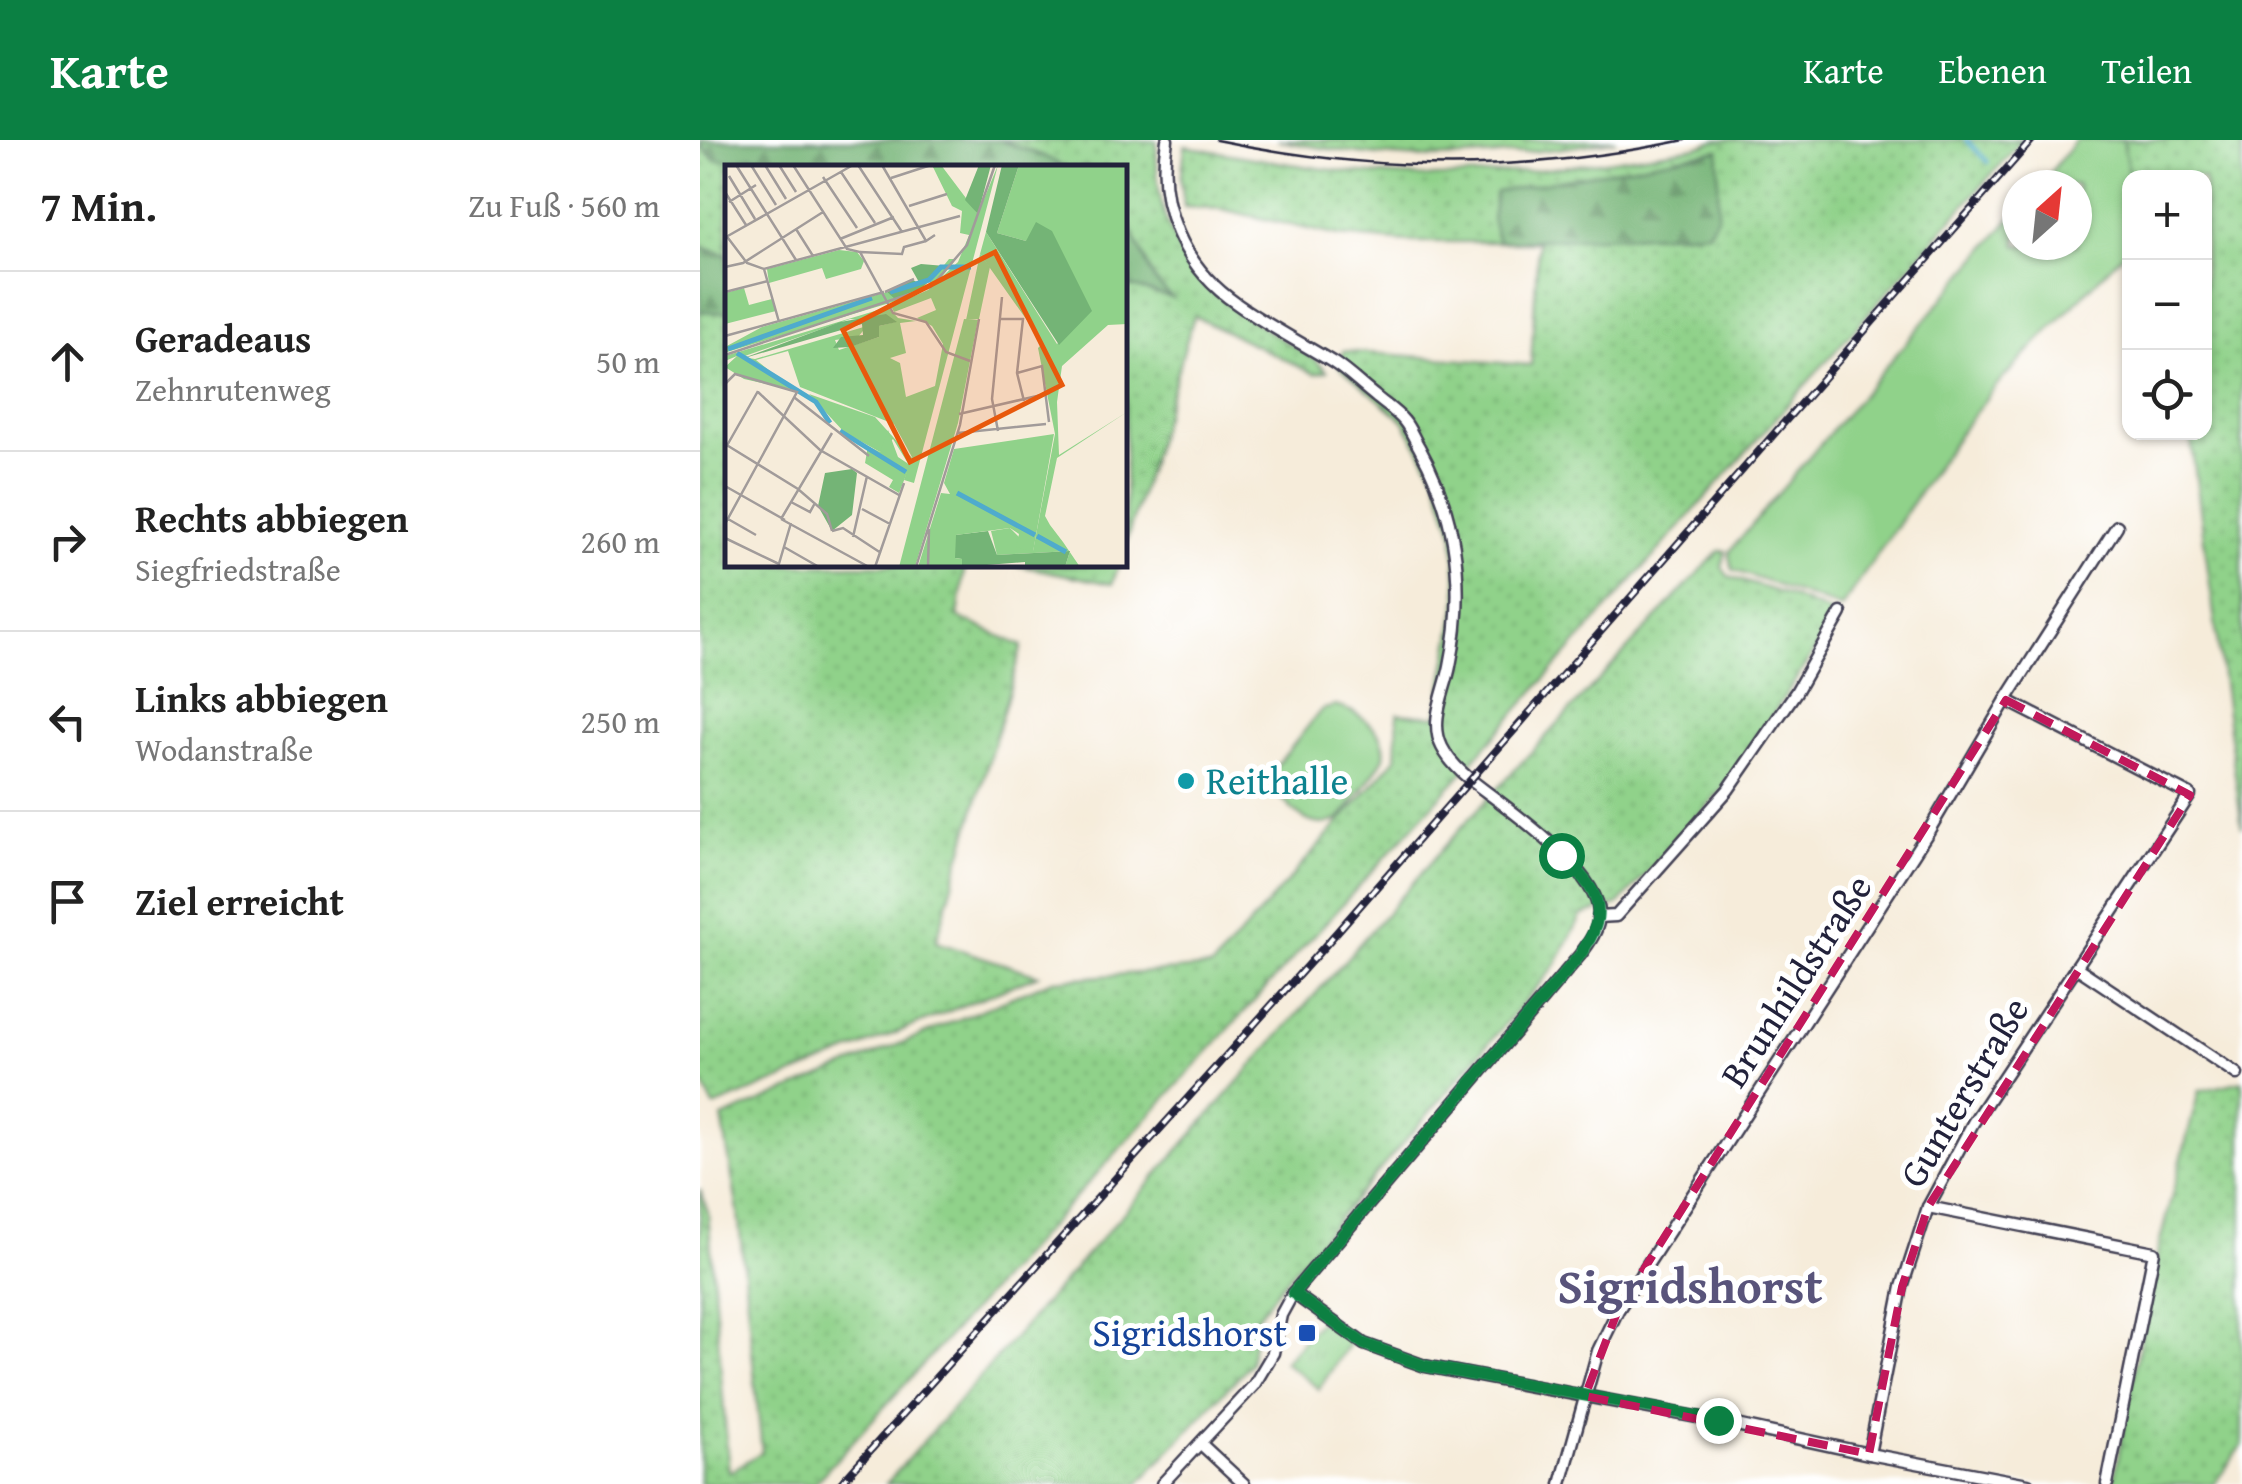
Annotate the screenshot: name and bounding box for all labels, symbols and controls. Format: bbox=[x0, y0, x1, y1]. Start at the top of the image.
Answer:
text: Karte bbox=[50, 35, 169, 106]
text: Karte bbox=[1803, 45, 1884, 96]
text: Ebenen bbox=[1939, 45, 2047, 96]
text: Teilen bbox=[2102, 45, 2192, 96]
inset map bbox=[725, 165, 1128, 568]
north arrow bbox=[2002, 170, 2092, 260]
map controls bbox=[2122, 170, 2212, 440]
button: + bbox=[2122, 170, 2212, 260]
text: 7 Min. bbox=[40, 175, 157, 236]
text: Zu Fuß · 560 m bbox=[468, 182, 660, 229]
button: − bbox=[2122, 260, 2212, 350]
text: Geradeaus bbox=[135, 310, 311, 366]
icon: ahead bbox=[40, 334, 95, 389]
text: 50 m bbox=[596, 338, 660, 385]
button: locate bbox=[2122, 350, 2212, 440]
text: Zehnrutenweg bbox=[135, 366, 331, 413]
text: Rechts abbiegen bbox=[135, 490, 408, 546]
icon: right bbox=[40, 514, 95, 569]
text: 260 m bbox=[581, 518, 660, 565]
text: Siegfriedstraße bbox=[135, 546, 341, 593]
text: Links abbiegen bbox=[135, 670, 388, 726]
icon: left bbox=[40, 694, 95, 749]
text: 250 m bbox=[581, 698, 660, 745]
text: Wodanstraße bbox=[135, 726, 313, 773]
place label: Reithalle bbox=[1206, 752, 1348, 808]
marker: Reithalle bbox=[1175, 770, 1197, 792]
route start bbox=[1539, 833, 1585, 879]
street label: Brunhildstraße bbox=[1705, 863, 1885, 1098]
text: Ziel erreicht bbox=[135, 873, 344, 929]
icon: arrive bbox=[40, 874, 95, 929]
street label: Gunterstraße bbox=[1884, 986, 2042, 1197]
district label: Sigridshorst bbox=[1557, 1250, 1823, 1321]
place label: Sigridshorst bbox=[1092, 1304, 1287, 1360]
marker: Sigridshorst bbox=[1296, 1322, 1318, 1344]
route end bbox=[1696, 1398, 1742, 1444]

